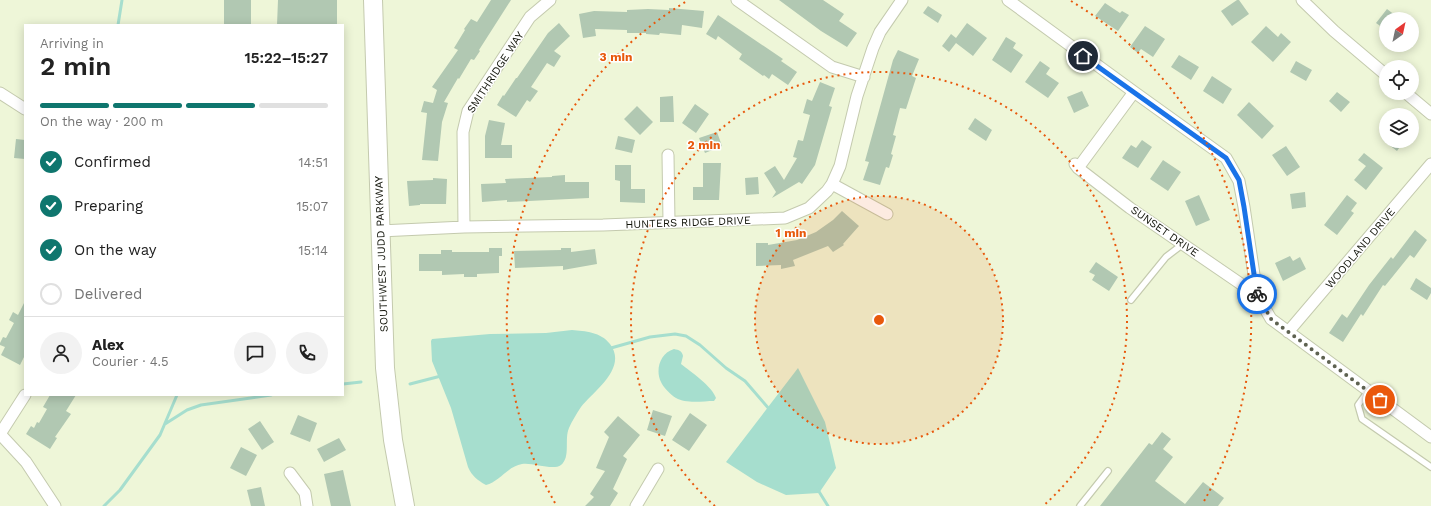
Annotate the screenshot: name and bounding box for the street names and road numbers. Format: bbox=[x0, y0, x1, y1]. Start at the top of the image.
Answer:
street label: SMITHRIDGE WAY bbox=[464, 29, 527, 115]
street label: SOUTHWEST JUDD PARKWAY bbox=[372, 175, 391, 332]
street label: SUNSET DRIVE bbox=[1128, 203, 1201, 260]
street label: WOODLAND DRIVE bbox=[1323, 205, 1398, 291]
street label: HUNTERS RIDGE DRIVE bbox=[625, 214, 751, 231]

